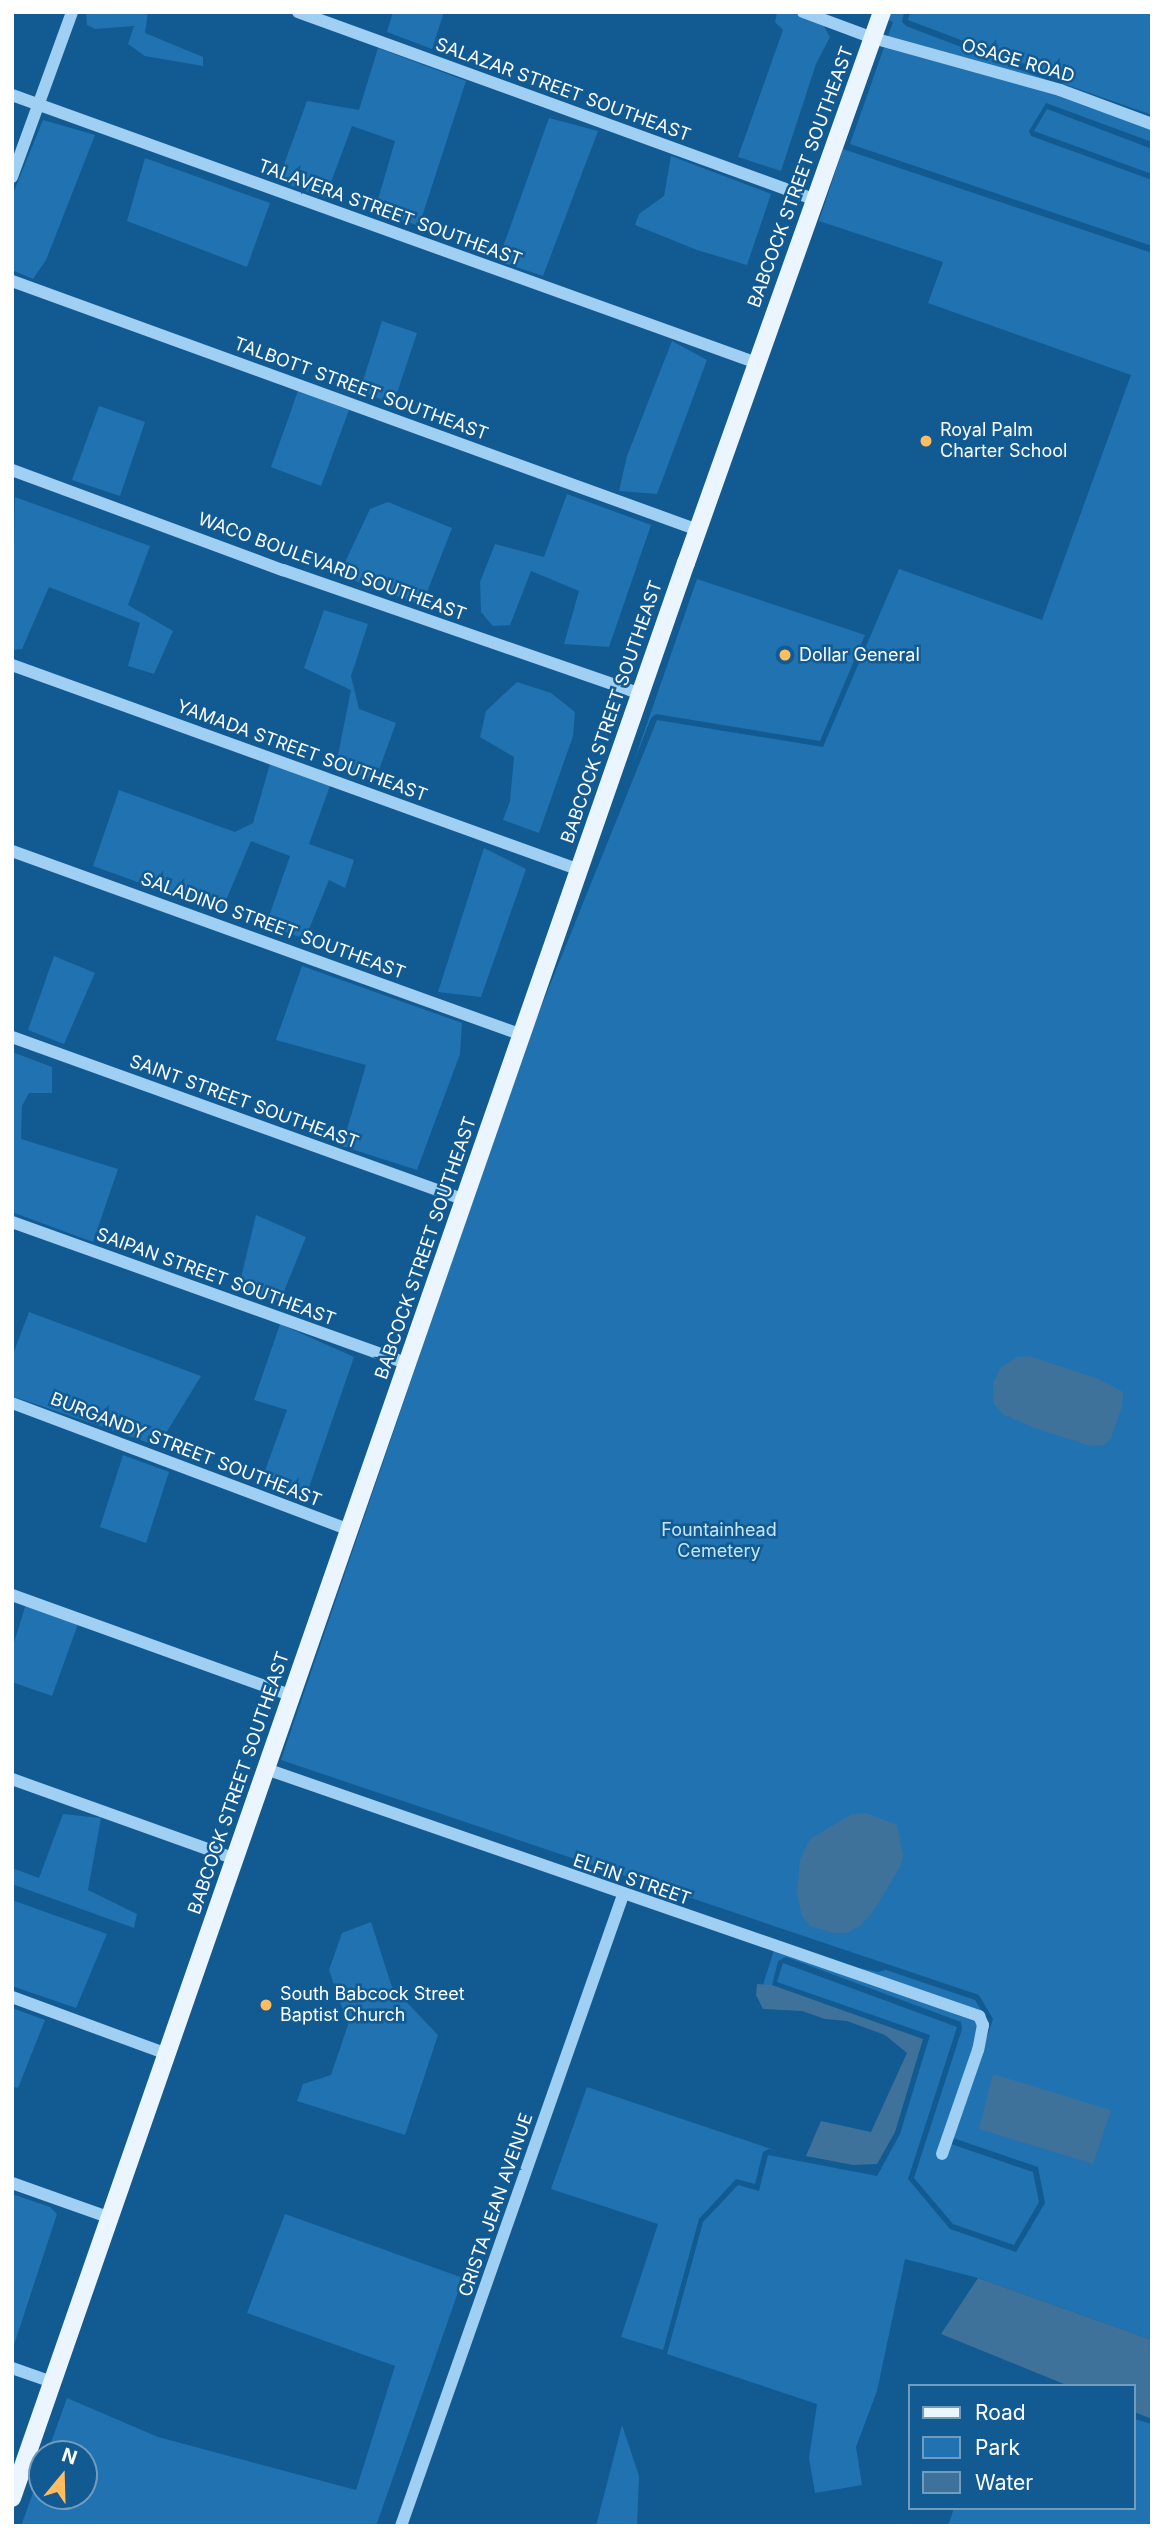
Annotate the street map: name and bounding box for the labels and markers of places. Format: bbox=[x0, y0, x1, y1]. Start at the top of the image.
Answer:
place label: Royal Palm Charter School bbox=[940, 420, 1067, 462]
marker: Royal Palm Charter School bbox=[918, 433, 934, 449]
place label: Dollar General bbox=[799, 644, 920, 666]
marker: Dollar General bbox=[777, 647, 793, 663]
place label: South Babcock Street Baptist Church bbox=[280, 1984, 465, 2026]
marker: South Babcock Street Baptist Church bbox=[258, 1997, 274, 2013]

